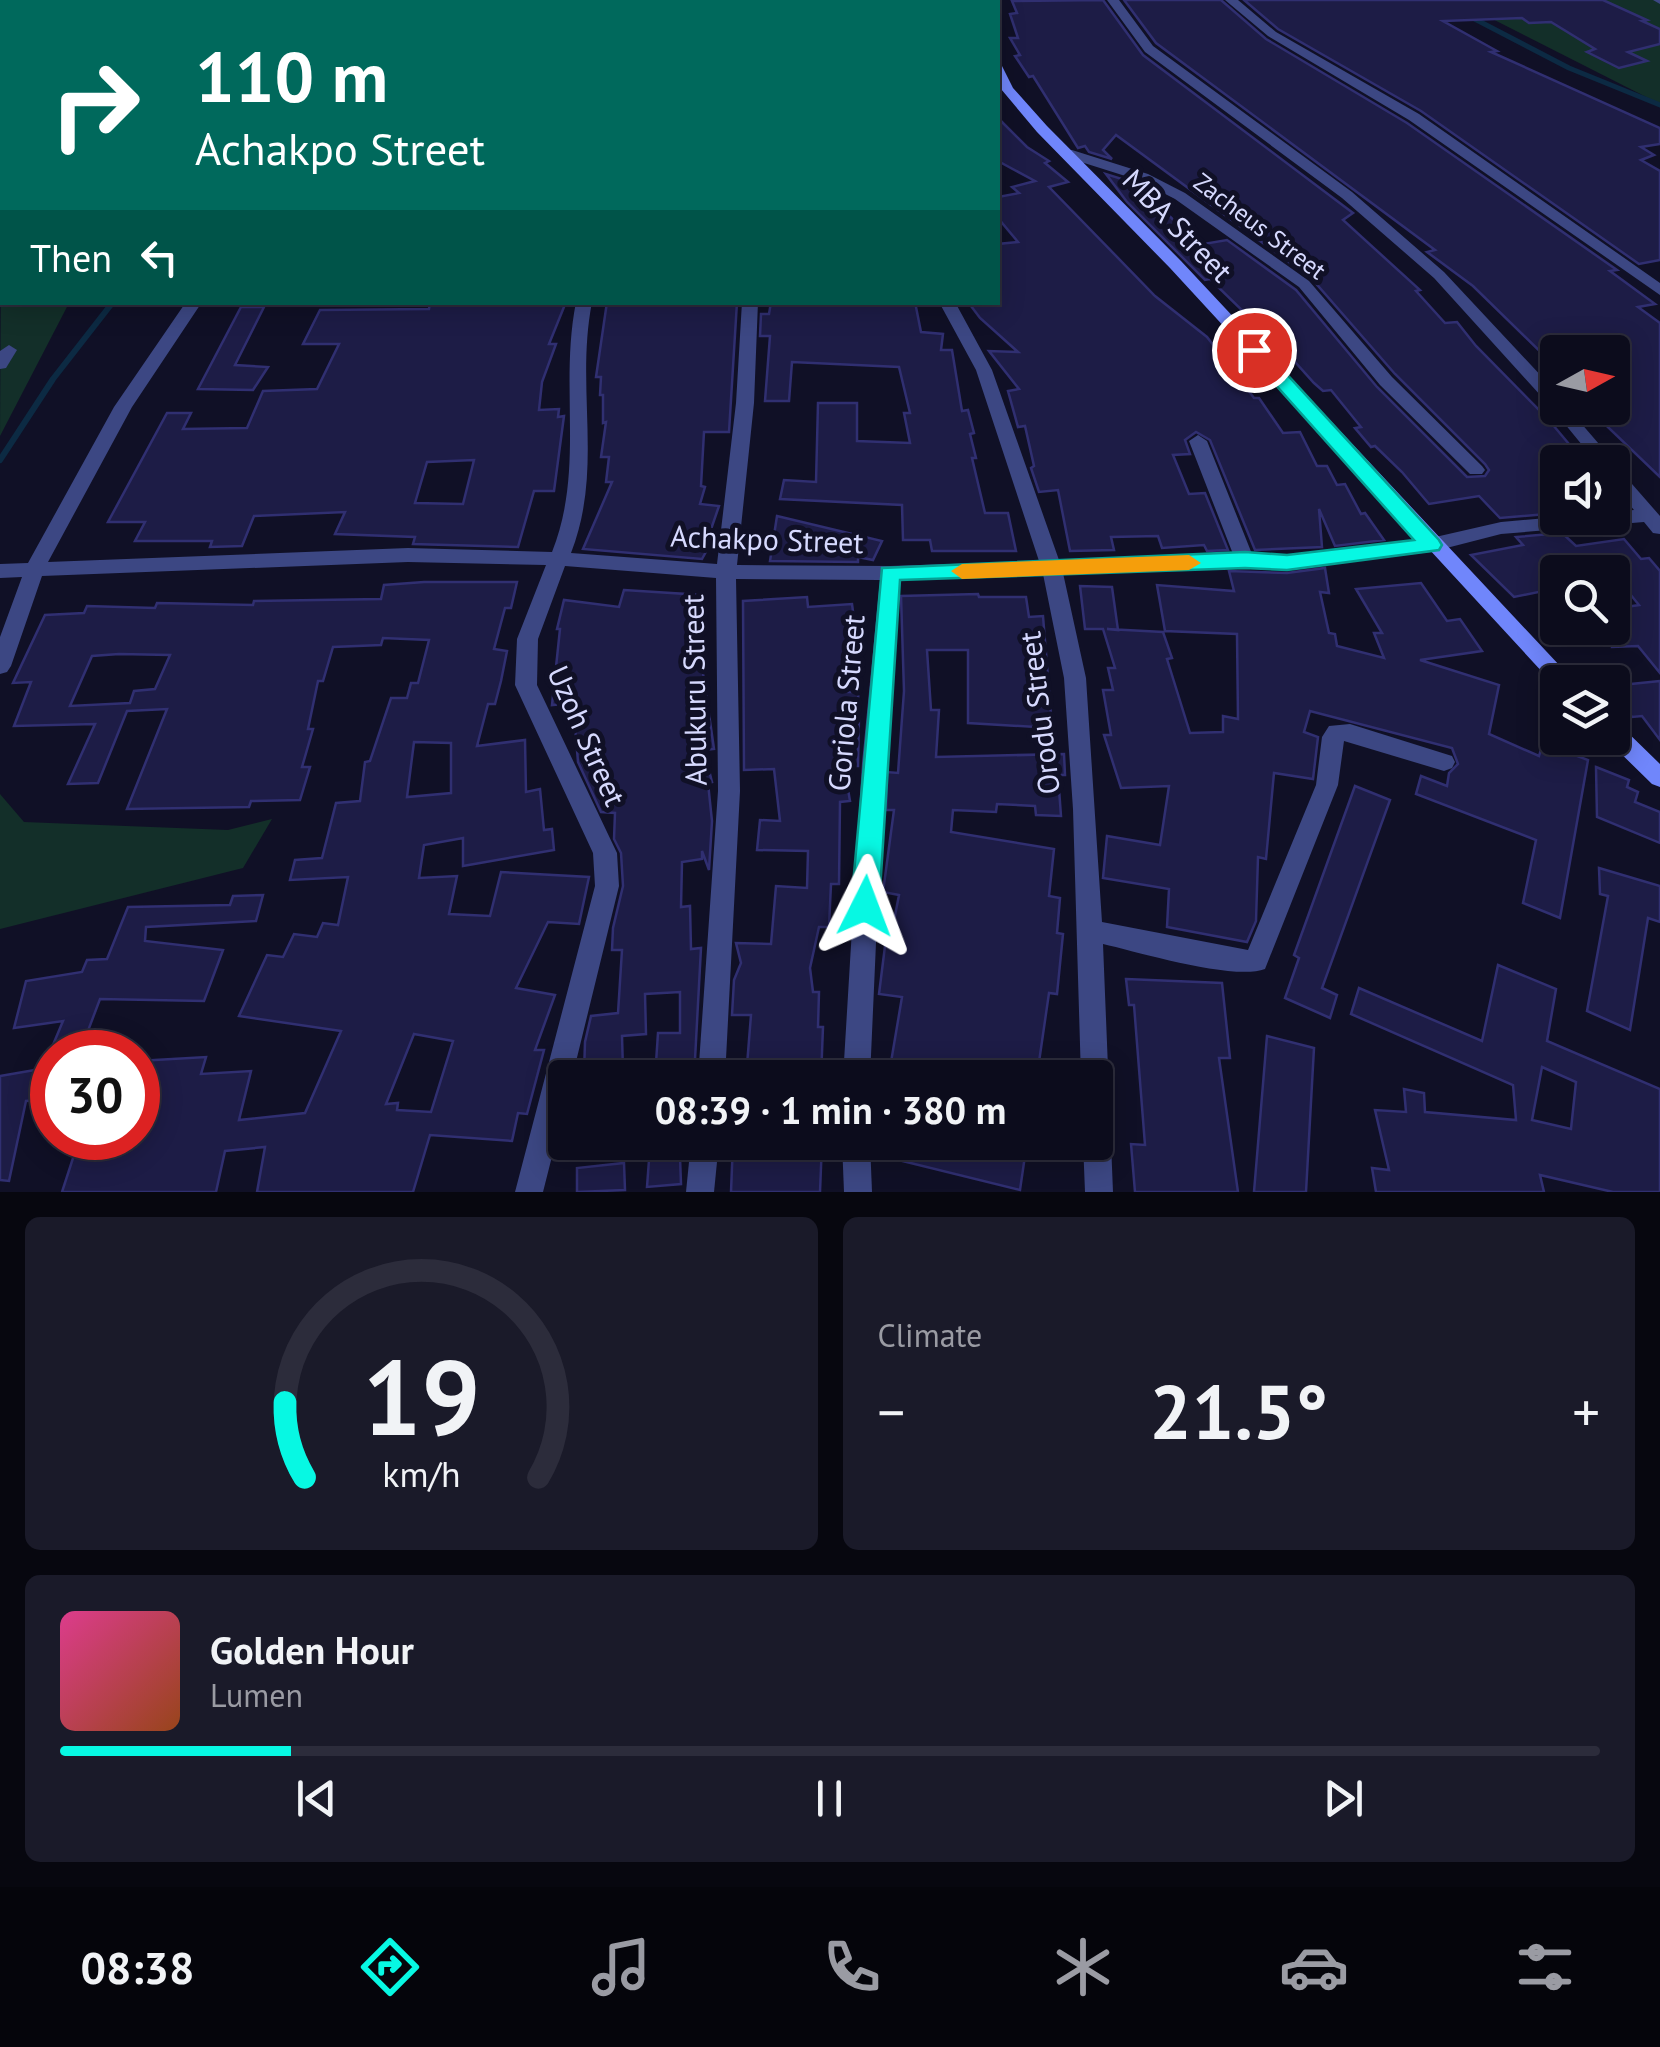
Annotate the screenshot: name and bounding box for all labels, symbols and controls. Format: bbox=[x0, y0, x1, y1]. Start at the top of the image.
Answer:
text: 110 m bbox=[195, 31, 388, 121]
icon: right bbox=[30, 40, 160, 170]
text: Achakpo Street bbox=[195, 119, 485, 177]
street label: MBA Street bbox=[1115, 160, 1241, 290]
street label: Zacheus Street bbox=[1187, 166, 1333, 287]
icon: left bbox=[132, 230, 187, 285]
text: Then bbox=[30, 233, 112, 282]
pin bbox=[1212, 308, 1297, 393]
icon: arrive bbox=[1227, 323, 1282, 378]
north arrow bbox=[1540, 335, 1630, 425]
map controls bbox=[1540, 335, 1630, 755]
button: sound bbox=[1540, 445, 1630, 535]
street label: Achakpo Street bbox=[670, 516, 864, 561]
button: search bbox=[1540, 555, 1630, 645]
street label: Abukuru Street bbox=[672, 594, 715, 786]
street label: Goriola Street bbox=[818, 613, 873, 793]
street label: Orodu Street bbox=[1009, 630, 1068, 797]
street label: Uzoh Street bbox=[539, 659, 636, 812]
button: layers bbox=[1540, 665, 1630, 755]
position arrow bbox=[813, 854, 917, 958]
speed limit sign: 30 bbox=[30, 1030, 160, 1160]
text: 08:39 · 1 min · 380 m bbox=[655, 1085, 1006, 1134]
text: Climate bbox=[878, 1314, 982, 1356]
text: 19 bbox=[362, 1329, 480, 1464]
text: 21.5° bbox=[1149, 1363, 1328, 1460]
text: − bbox=[878, 1376, 905, 1447]
text: + bbox=[1572, 1376, 1600, 1447]
text: km/h bbox=[382, 1451, 460, 1497]
text: Golden Hour bbox=[210, 1625, 414, 1674]
text: Lumen bbox=[210, 1674, 303, 1716]
icon: previous bbox=[289, 1771, 344, 1826]
icon: pause bbox=[802, 1771, 857, 1826]
icon: next bbox=[1316, 1771, 1371, 1826]
icon: directions bbox=[355, 1932, 425, 2002]
icon: music bbox=[586, 1932, 656, 2002]
icon: phone bbox=[817, 1932, 887, 2002]
icon: climate bbox=[1048, 1932, 1118, 2002]
icon: car bbox=[1279, 1932, 1349, 2002]
icon: filters bbox=[1510, 1932, 1580, 2002]
text: 08:38 bbox=[80, 1938, 195, 1996]

